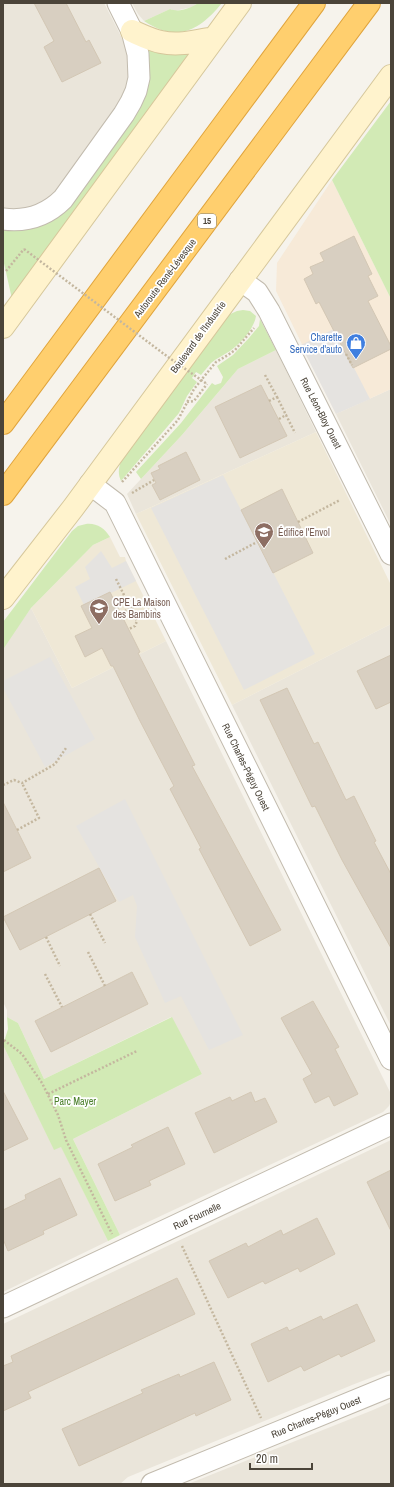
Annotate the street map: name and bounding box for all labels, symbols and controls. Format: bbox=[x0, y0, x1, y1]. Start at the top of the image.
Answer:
road number: 15 bbox=[198, 214, 216, 228]
street label: Autoroute René-Lévesque bbox=[130, 236, 199, 321]
street label: Boulevard de l'Industrie bbox=[167, 298, 229, 376]
place label: Charette Service d'auto bbox=[290, 331, 342, 356]
shop icon: Charette Service d'auto bbox=[345, 332, 367, 360]
street label: Rue Léon-Bloy Ouest bbox=[297, 375, 345, 452]
school or university icon: Édifice l'Envol bbox=[253, 521, 275, 549]
place label: Édifice l'Envol bbox=[278, 526, 330, 539]
place label: CPE La Maison des Bambins bbox=[113, 596, 170, 621]
school or university icon: CPE La Maison des Bambins bbox=[88, 597, 110, 625]
street label: Rue Charles-Péguy Ouest bbox=[219, 721, 273, 814]
park label: Parc Mayer bbox=[54, 1095, 96, 1108]
street label: Rue Fournelle bbox=[171, 1199, 223, 1233]
street label: Rue Charles-Péguy Ouest bbox=[269, 1393, 363, 1441]
scale bar bbox=[250, 1445, 312, 1471]
text: 20 m bbox=[256, 1451, 278, 1467]

